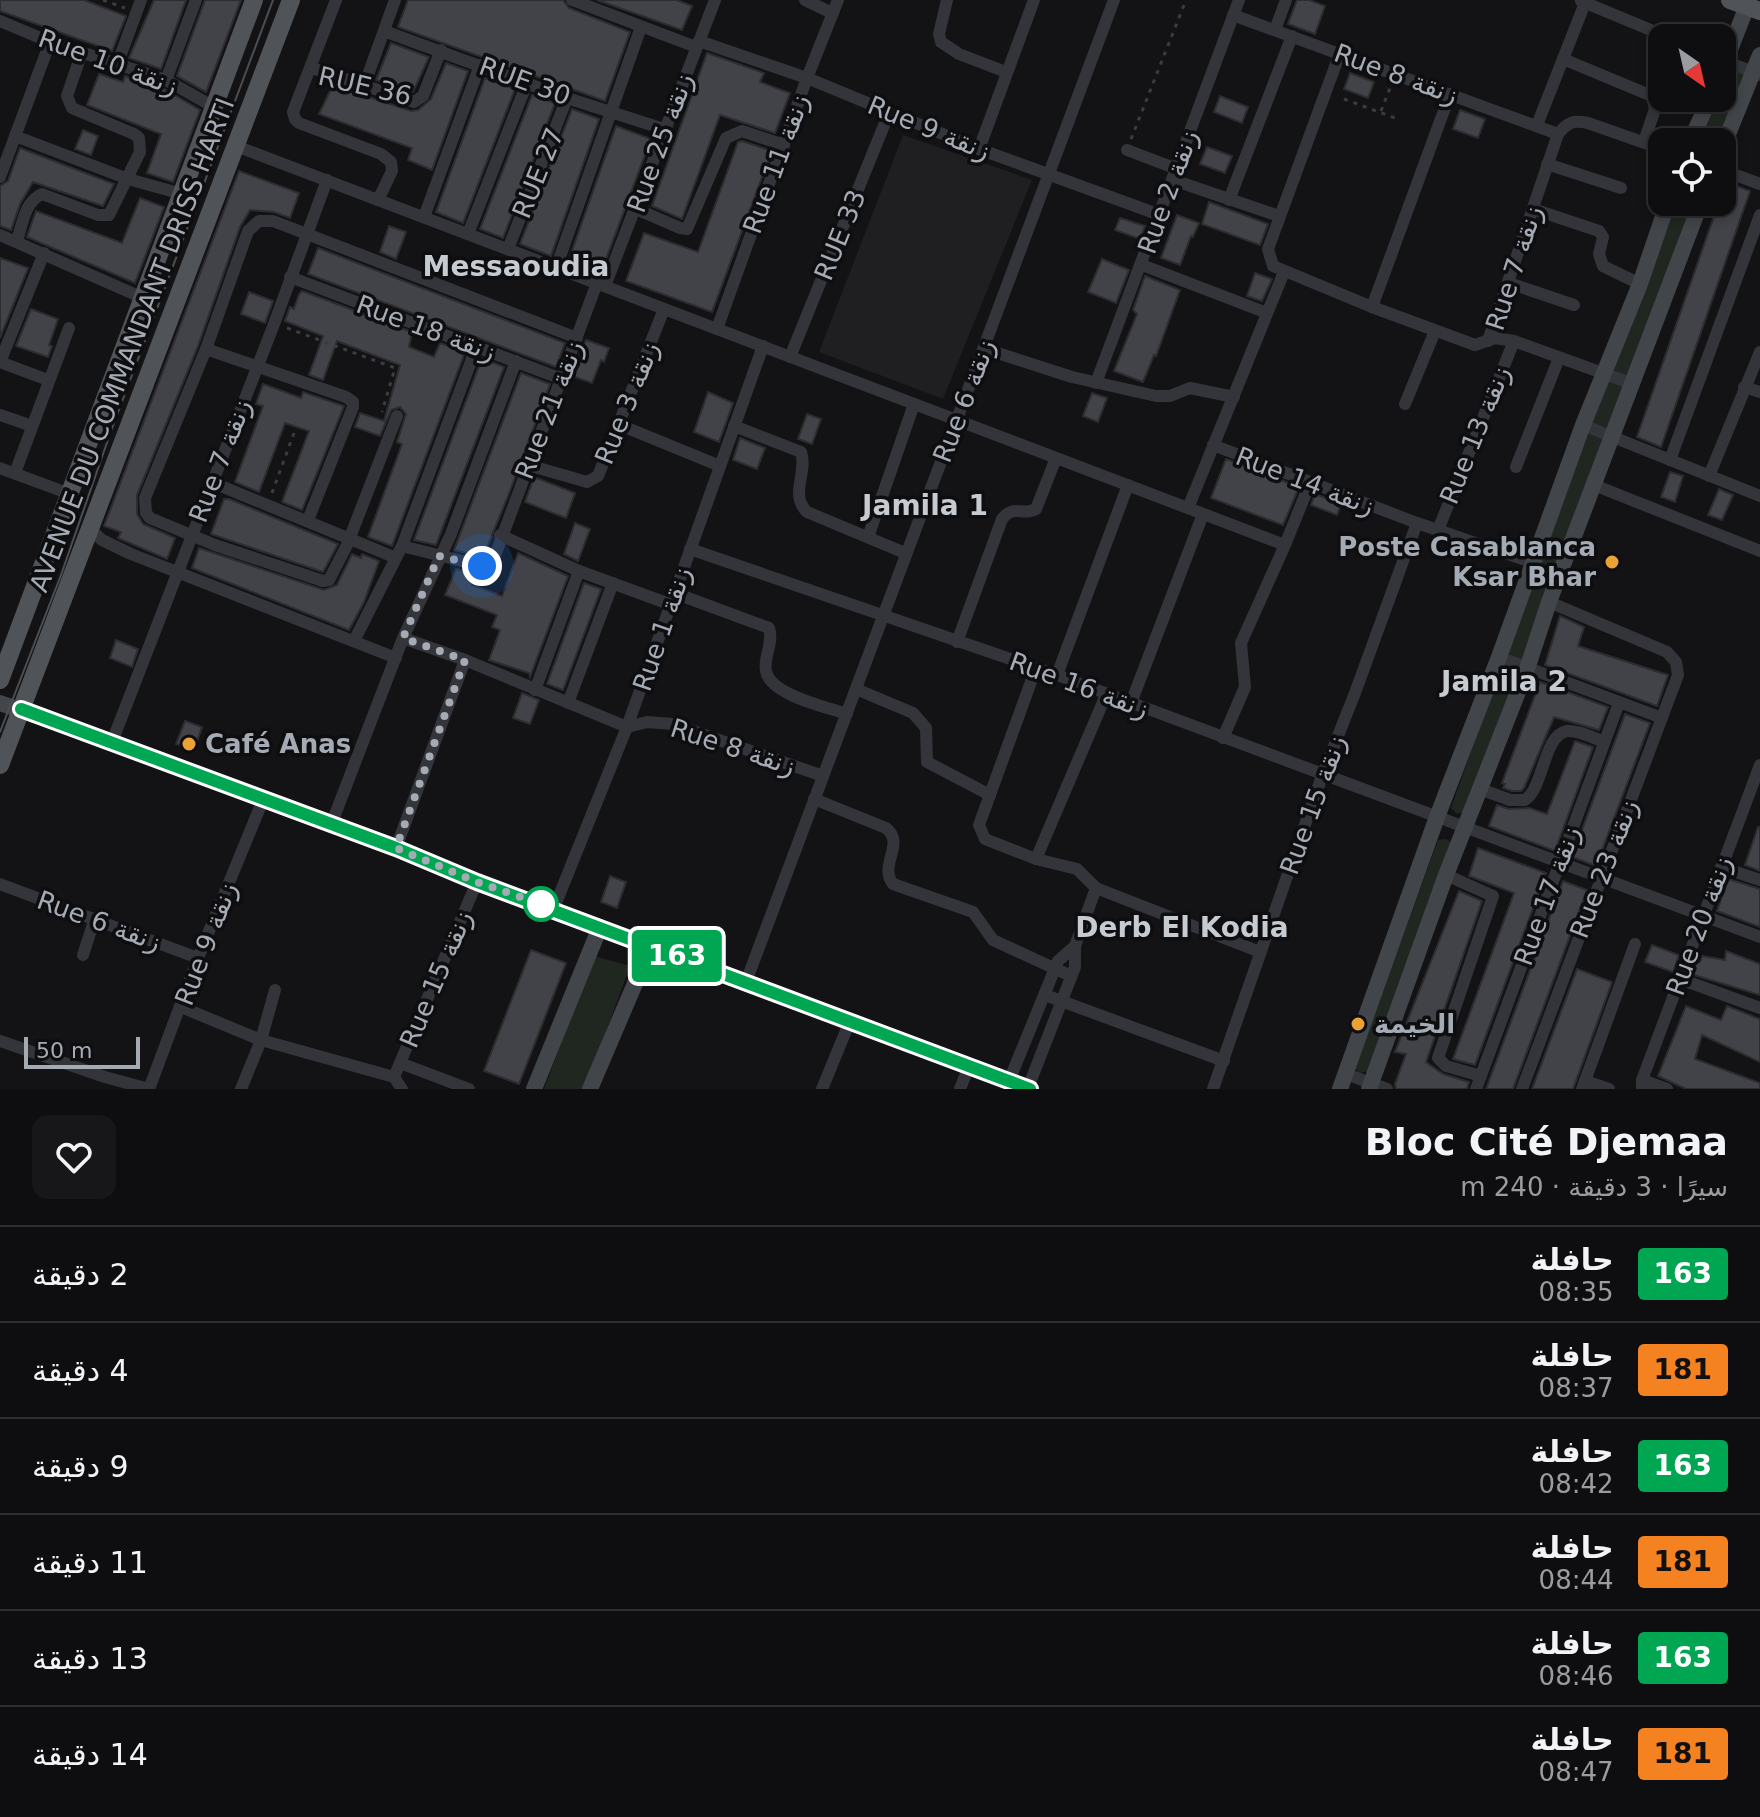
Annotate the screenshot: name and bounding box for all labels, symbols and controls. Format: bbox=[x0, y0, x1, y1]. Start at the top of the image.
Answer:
street label: Rue 10 زنقة bbox=[34, 23, 182, 101]
north arrow bbox=[1648, 24, 1736, 112]
map controls bbox=[1648, 24, 1736, 216]
street label: Rue 8 زنقة bbox=[1330, 38, 1462, 110]
street label: RUE 30 bbox=[475, 51, 575, 111]
street label: RUE 36 bbox=[315, 61, 415, 111]
street label: Rue 25 زنقة bbox=[621, 69, 699, 217]
street label: Rue 11 زنقة bbox=[737, 90, 815, 238]
street label: Rue 9 زنقة bbox=[863, 90, 995, 166]
street label: AVENUE DU COMMANDANT DRISS HARTI bbox=[24, 94, 240, 596]
street label: RUE 27 bbox=[506, 123, 570, 223]
street label: Rue 2 زنقة bbox=[1132, 126, 1204, 258]
button: locate bbox=[1648, 128, 1736, 216]
street label: RUE 33 bbox=[808, 185, 872, 285]
street label: Rue 7 زنقة bbox=[1480, 202, 1548, 334]
district label: Messaoudia bbox=[423, 250, 609, 283]
street label: Rue 18 زنقة bbox=[352, 289, 500, 367]
street label: Rue 6 زنقة bbox=[927, 335, 1001, 467]
street label: Rue 21 زنقة bbox=[509, 337, 589, 483]
street label: Rue 3 زنقة bbox=[589, 337, 665, 469]
street label: Rue 13 زنقة bbox=[1434, 362, 1516, 508]
street label: Rue 7 زنقة bbox=[183, 395, 257, 527]
street label: Rue 14 زنقة bbox=[1232, 441, 1378, 521]
district label: Jamila 1 bbox=[860, 489, 988, 522]
place label: Poste Casablanca Ksar Bhar bbox=[1338, 532, 1596, 592]
your location bbox=[462, 546, 502, 586]
marker: Poste Casablanca Ksar Bhar bbox=[1603, 553, 1621, 571]
street label: Rue 1 زنقة bbox=[627, 563, 697, 695]
street label: Rue 16 زنقة bbox=[1005, 646, 1153, 724]
district label: Jamila 2 bbox=[1439, 665, 1567, 698]
street label: Rue 8 زنقة bbox=[667, 713, 799, 781]
place label: Café Anas bbox=[205, 729, 351, 759]
street label: Rue 15 زنقة bbox=[1274, 731, 1352, 879]
marker: Café Anas bbox=[180, 735, 198, 753]
street label: Rue 23 زنقة bbox=[1564, 796, 1644, 942]
street label: Rue 17 زنقة bbox=[1508, 822, 1586, 970]
street label: Rue 20 زنقة bbox=[1660, 852, 1738, 1000]
street label: Rue 9 زنقة bbox=[169, 878, 243, 1010]
street label: Rue 6 زنقة bbox=[33, 885, 165, 957]
unlabelled marker bbox=[524, 887, 558, 921]
street label: Rue 15 زنقة bbox=[394, 906, 478, 1052]
district label: Derb El Kodia bbox=[1075, 911, 1289, 944]
line badge: 163 bbox=[631, 930, 723, 982]
text: 163 bbox=[648, 939, 706, 972]
place label: الخيمة bbox=[1374, 1009, 1455, 1039]
marker: الخيمة bbox=[1349, 1015, 1367, 1033]
scale bar bbox=[24, 1033, 140, 1069]
text: 50 m bbox=[36, 1038, 92, 1063]
button: heart bbox=[32, 1115, 116, 1199]
text: Bloc Cité Djemaa bbox=[1365, 1120, 1728, 1164]
text: سيرًا · 3 دقيقة · 240 m bbox=[1460, 1172, 1728, 1202]
text: حافلة bbox=[1531, 1242, 1614, 1277]
text: 2 دقيقة bbox=[32, 1257, 129, 1292]
text: 163 bbox=[1654, 1257, 1712, 1290]
text: 08:35 bbox=[1539, 1277, 1614, 1307]
text: حافلة bbox=[1531, 1338, 1614, 1373]
text: 4 دقيقة bbox=[32, 1353, 129, 1388]
text: 181 bbox=[1654, 1353, 1712, 1386]
text: 08:37 bbox=[1539, 1373, 1614, 1403]
text: حافلة bbox=[1531, 1434, 1614, 1469]
text: 9 دقيقة bbox=[32, 1449, 129, 1484]
text: 163 bbox=[1654, 1449, 1712, 1482]
text: 08:42 bbox=[1539, 1469, 1614, 1499]
text: حافلة bbox=[1531, 1530, 1614, 1565]
text: 11 دقيقة bbox=[32, 1545, 148, 1580]
text: 181 bbox=[1654, 1545, 1712, 1578]
text: 08:44 bbox=[1539, 1565, 1614, 1595]
text: حافلة bbox=[1531, 1626, 1614, 1661]
text: 13 دقيقة bbox=[32, 1641, 148, 1676]
text: 163 bbox=[1654, 1641, 1712, 1674]
text: 08:46 bbox=[1539, 1661, 1614, 1691]
text: حافلة bbox=[1531, 1722, 1614, 1757]
text: 14 دقيقة bbox=[32, 1737, 148, 1772]
text: 181 bbox=[1654, 1737, 1712, 1770]
text: 08:47 bbox=[1539, 1757, 1614, 1787]

